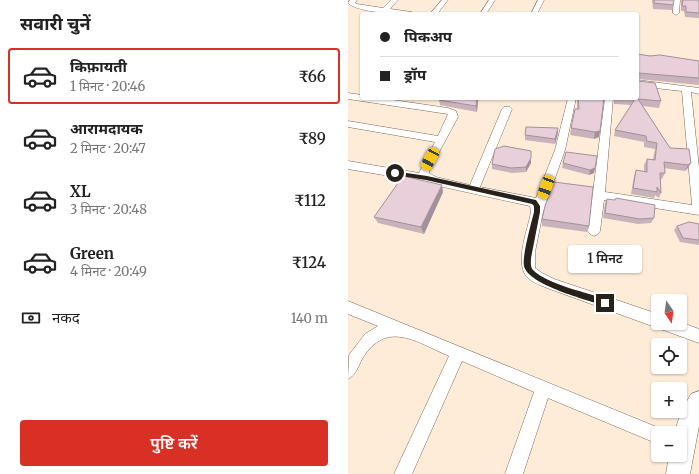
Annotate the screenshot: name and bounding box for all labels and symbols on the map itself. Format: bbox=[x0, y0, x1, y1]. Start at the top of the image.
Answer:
car bbox=[419, 146, 441, 172]
route start bbox=[386, 164, 404, 182]
car bbox=[536, 174, 556, 200]
callout: 1 मिनट bbox=[568, 245, 642, 273]
route end bbox=[596, 294, 614, 312]
north arrow bbox=[651, 294, 687, 330]

